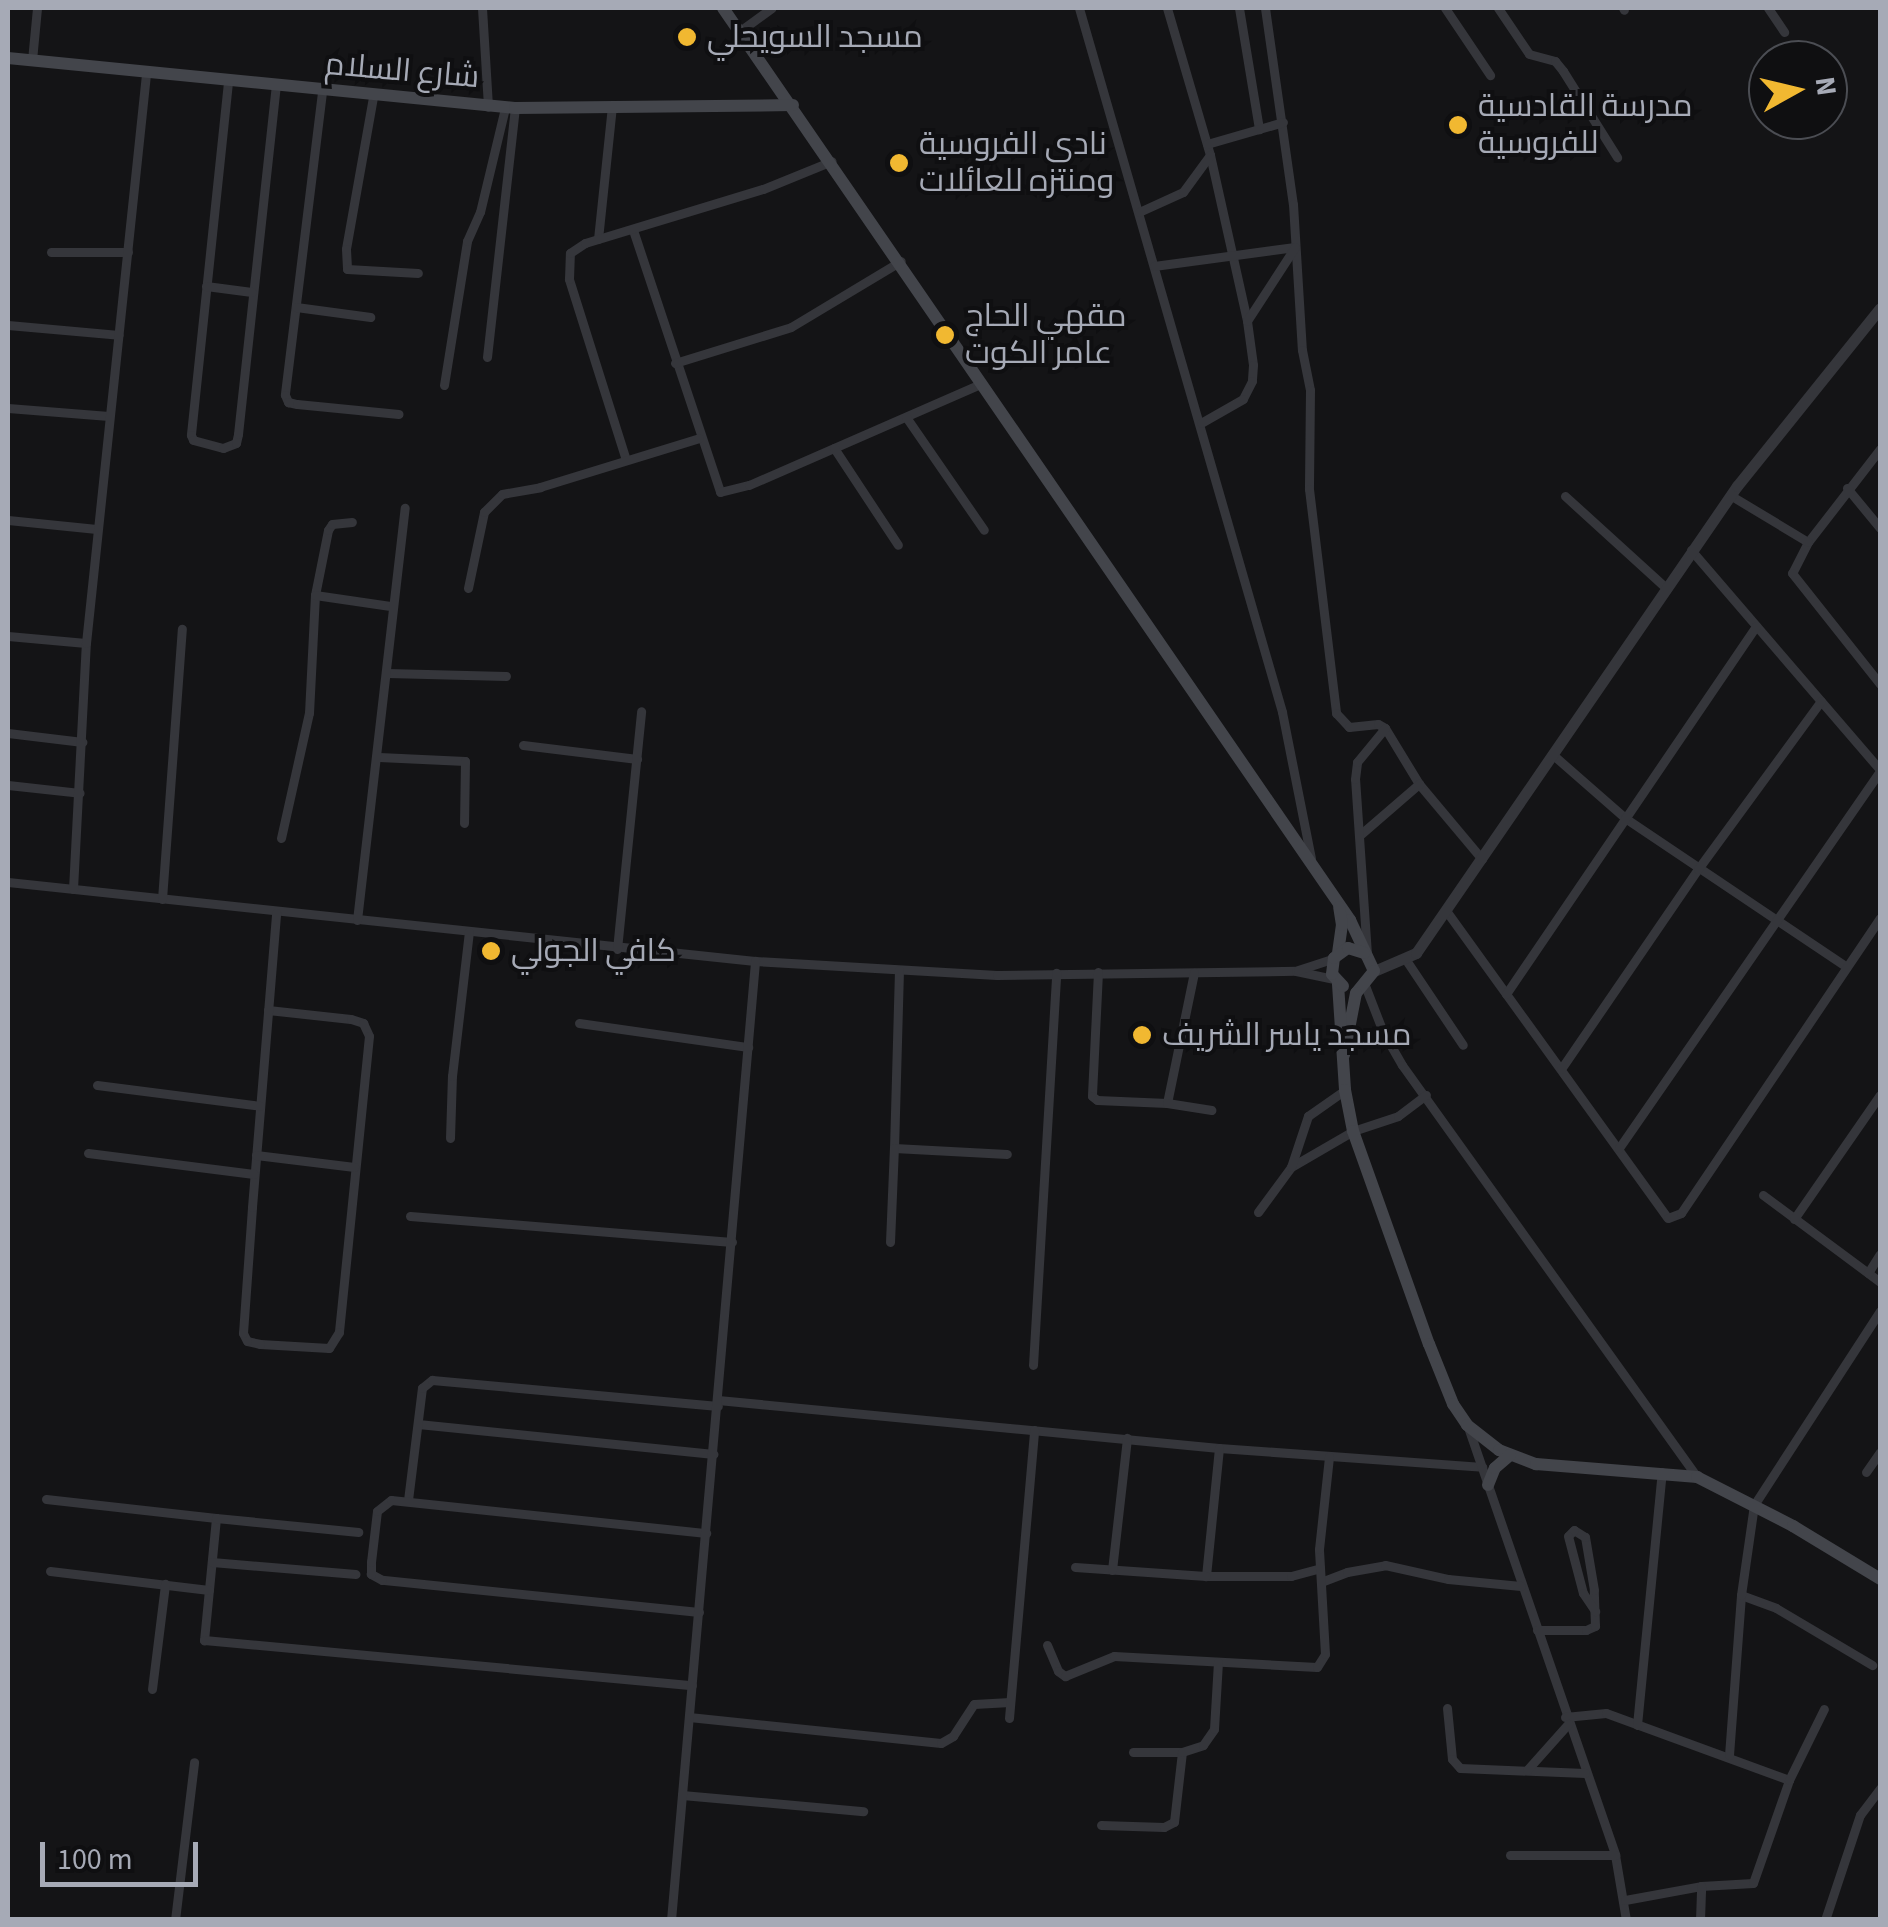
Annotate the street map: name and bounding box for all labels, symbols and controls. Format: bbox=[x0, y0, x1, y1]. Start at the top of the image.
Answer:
place label: مسجد السويحلي bbox=[707, 18, 923, 56]
marker: مسجد السويحلي bbox=[676, 26, 698, 48]
north arrow bbox=[1748, 40, 1848, 140]
street label: شارع السلام bbox=[323, 45, 481, 97]
text: N bbox=[1805, 74, 1847, 98]
place label: مدرسة القادسية للفروسية bbox=[1478, 88, 1693, 163]
marker: مدرسة القادسية للفروسية bbox=[1447, 114, 1469, 136]
place label: نادي الفروسية ومنتزه للعائلات bbox=[919, 126, 1114, 201]
marker: نادي الفروسية ومنتزه للعائلات bbox=[888, 152, 910, 174]
place label: مقهي الحاج عامر الكوت bbox=[965, 298, 1127, 373]
marker: مقهي الحاج عامر الكوت bbox=[934, 324, 956, 346]
place label: كافي الجولي bbox=[511, 932, 676, 970]
marker: كافي الجولي bbox=[480, 940, 502, 962]
place label: مسجد ياسر الشريف bbox=[1162, 1016, 1412, 1054]
marker: مسجد ياسر الشريف bbox=[1131, 1024, 1153, 1046]
scale bar bbox=[45, 1822, 202, 1884]
text: 100 m bbox=[57, 1838, 133, 1881]

